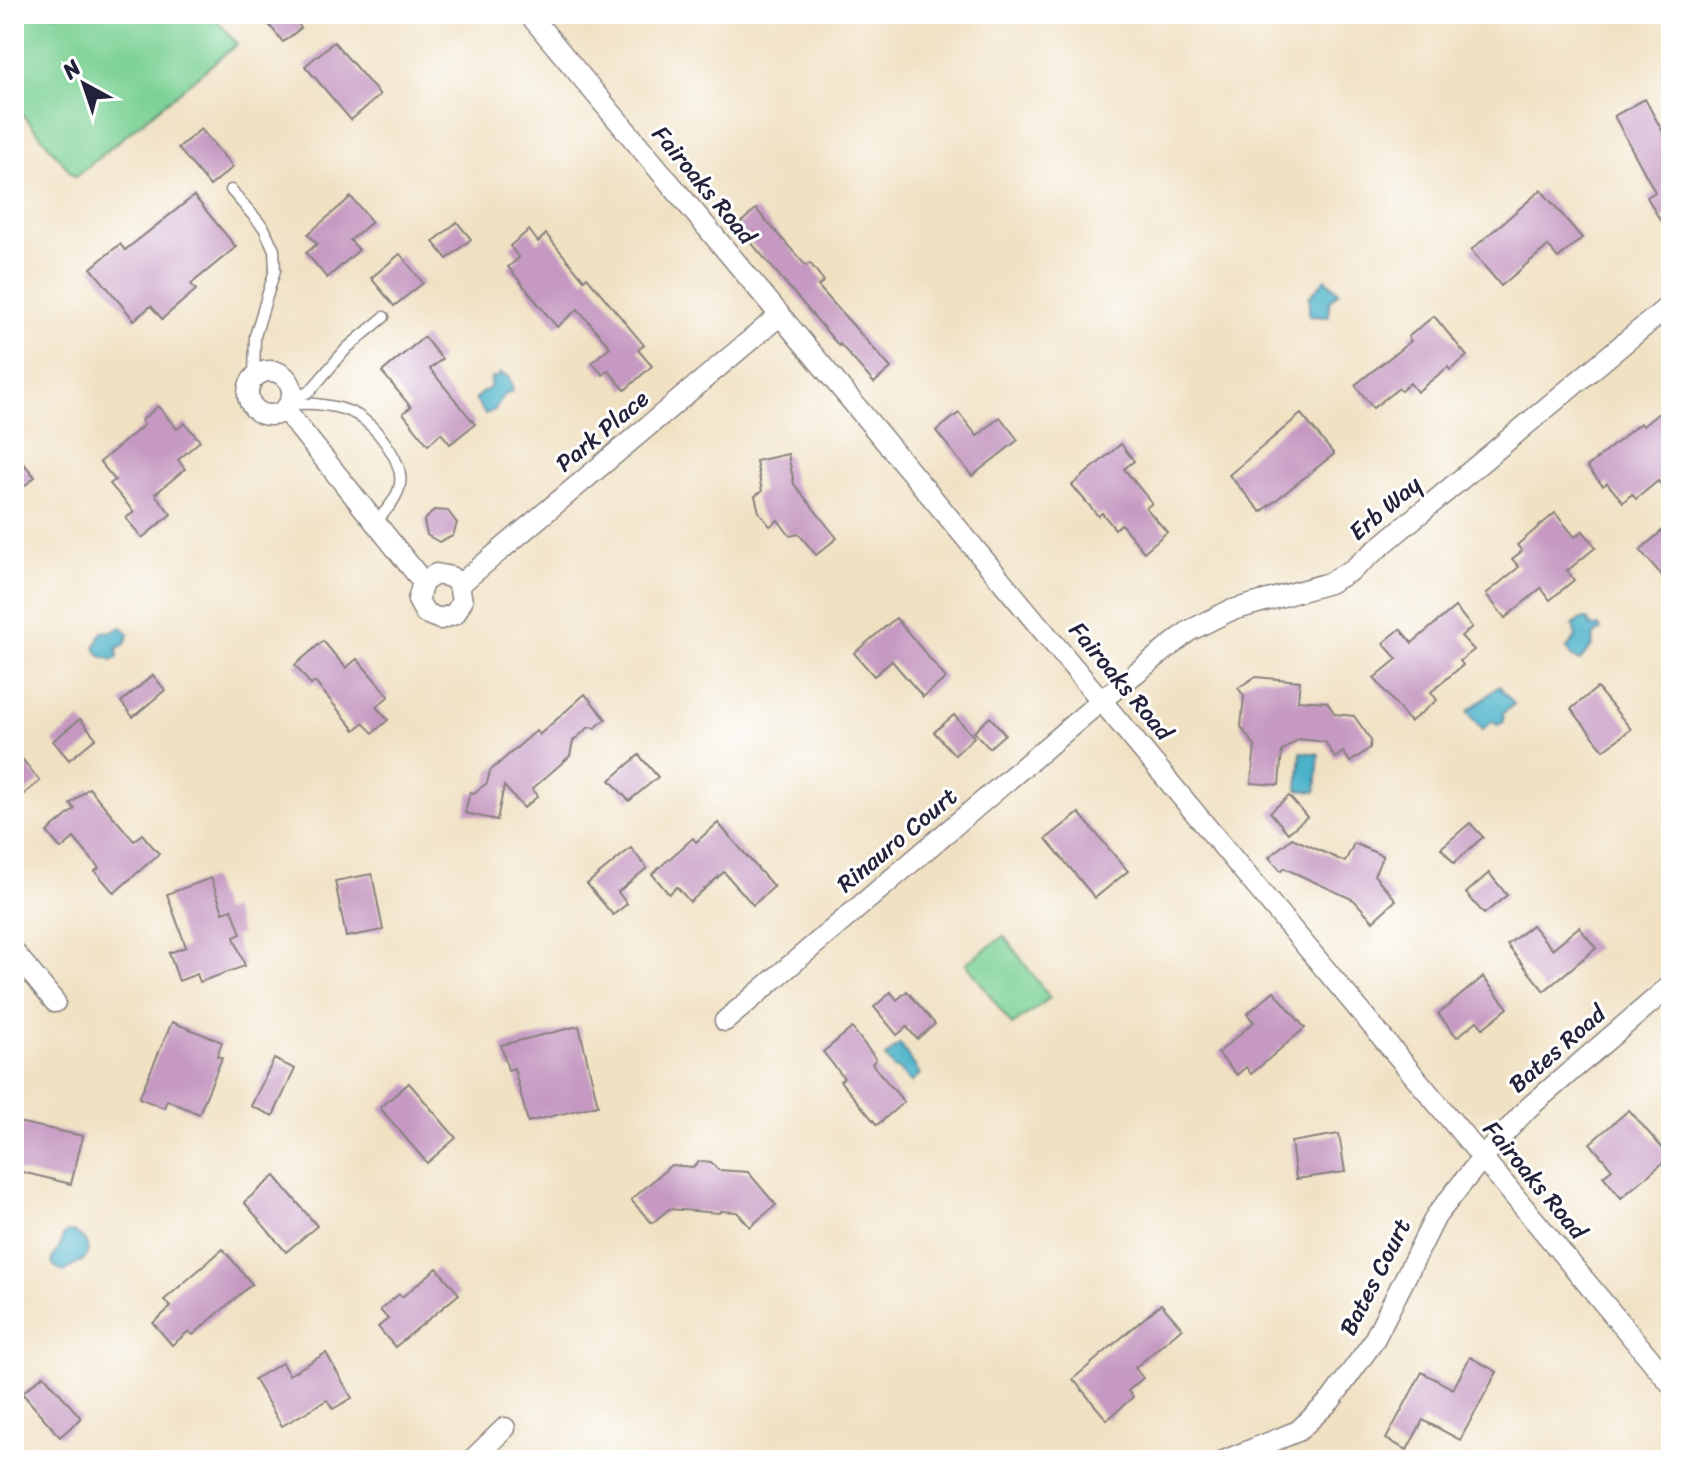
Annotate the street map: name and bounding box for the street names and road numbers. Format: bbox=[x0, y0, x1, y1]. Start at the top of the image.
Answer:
street label: Fairoaks Road bbox=[641, 116, 768, 256]
street label: Park Place bbox=[546, 379, 659, 483]
street label: Erb Way bbox=[1339, 464, 1432, 551]
street label: Fairoaks Road bbox=[1058, 612, 1185, 752]
street label: Rinauro Court bbox=[827, 776, 967, 904]
street label: Bates Road bbox=[1499, 993, 1616, 1104]
street label: Fairoaks Road bbox=[1472, 1111, 1599, 1251]
street label: Bates Court bbox=[1327, 1211, 1423, 1343]

